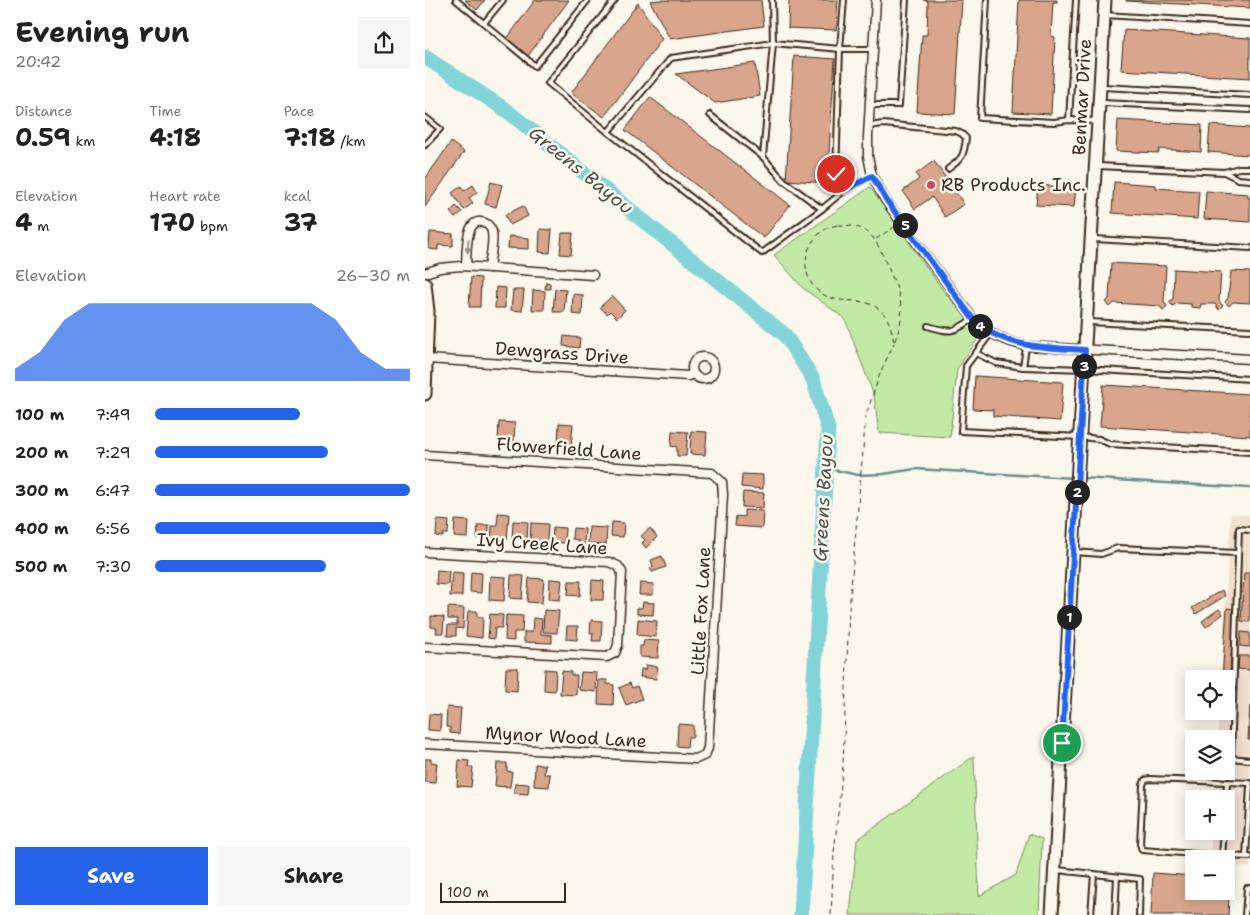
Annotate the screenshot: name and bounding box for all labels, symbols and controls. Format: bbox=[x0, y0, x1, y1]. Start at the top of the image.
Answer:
text: Evening run bbox=[15, 13, 190, 51]
button: share bbox=[358, 17, 410, 69]
street label: Benmar Drive bbox=[1067, 38, 1097, 156]
text: 20:42 bbox=[15, 51, 61, 72]
text: Distance bbox=[15, 102, 72, 120]
text: Time bbox=[149, 102, 181, 120]
text: Pace bbox=[284, 102, 314, 120]
text: 0.59 bbox=[15, 120, 71, 154]
text: 4:18 bbox=[149, 120, 201, 154]
text: 7:18 bbox=[284, 120, 336, 154]
water label: Greens Bayou bbox=[524, 120, 638, 220]
text: km bbox=[71, 132, 95, 150]
text: /km bbox=[336, 132, 366, 150]
pin bbox=[815, 153, 857, 195]
icon: check bbox=[822, 160, 850, 188]
place label: RB Products Inc. bbox=[941, 173, 1086, 197]
marker: RB Products Inc. bbox=[925, 179, 937, 191]
text: Elevation bbox=[15, 187, 78, 205]
text: Heart rate bbox=[149, 187, 221, 205]
text: kcal bbox=[284, 187, 311, 205]
text: 4 bbox=[15, 205, 33, 239]
text: 170 bbox=[149, 205, 195, 239]
text: 37 bbox=[284, 205, 318, 239]
pin: 5 bbox=[893, 212, 917, 238]
text: 5 bbox=[901, 216, 910, 234]
text: m bbox=[33, 217, 49, 235]
text: bpm bbox=[195, 217, 228, 235]
one-way arrow bbox=[463, 239, 471, 255]
text: Elevation bbox=[15, 265, 87, 286]
text: 26–30 m bbox=[336, 265, 410, 286]
pin: 4 bbox=[967, 314, 993, 338]
text: 4 bbox=[976, 317, 985, 335]
street label: Dewgrass Drive bbox=[494, 336, 630, 370]
pin: 3 bbox=[1071, 354, 1097, 378]
text: 3 bbox=[1080, 357, 1089, 375]
text: 100 m bbox=[15, 404, 64, 425]
text: 7:49 bbox=[95, 404, 131, 425]
street label: Flowerfield Lane bbox=[496, 432, 642, 466]
water label: Greens Bayou bbox=[807, 434, 839, 562]
text: 200 m bbox=[15, 442, 68, 463]
text: 7:29 bbox=[95, 442, 131, 463]
text: 300 m bbox=[15, 480, 69, 501]
text: 6:47 bbox=[95, 480, 130, 501]
pin: 2 bbox=[1065, 480, 1089, 504]
text: 2 bbox=[1073, 483, 1082, 501]
text: 400 m bbox=[15, 518, 69, 539]
text: 6:56 bbox=[95, 518, 130, 539]
street label: Ivy Creek Lane bbox=[476, 527, 608, 561]
street label: Little Fox Lane bbox=[686, 546, 716, 676]
text: 500 m bbox=[15, 556, 67, 577]
text: 7:30 bbox=[95, 556, 131, 577]
pin: 1 bbox=[1057, 604, 1081, 630]
text: 1 bbox=[1066, 608, 1073, 626]
map controls bbox=[1185, 670, 1235, 900]
button: locate bbox=[1185, 670, 1235, 720]
street label: Mynor Wood Lane bbox=[485, 721, 647, 753]
pin bbox=[1041, 722, 1083, 764]
icon: arrive bbox=[1048, 729, 1076, 757]
button: layers bbox=[1185, 730, 1235, 780]
button: + bbox=[1185, 790, 1235, 840]
button: Save bbox=[15, 847, 208, 905]
button: Share bbox=[218, 847, 410, 905]
button: − bbox=[1185, 850, 1235, 900]
scale bar bbox=[440, 880, 566, 903]
text: 100 m bbox=[447, 883, 489, 901]

